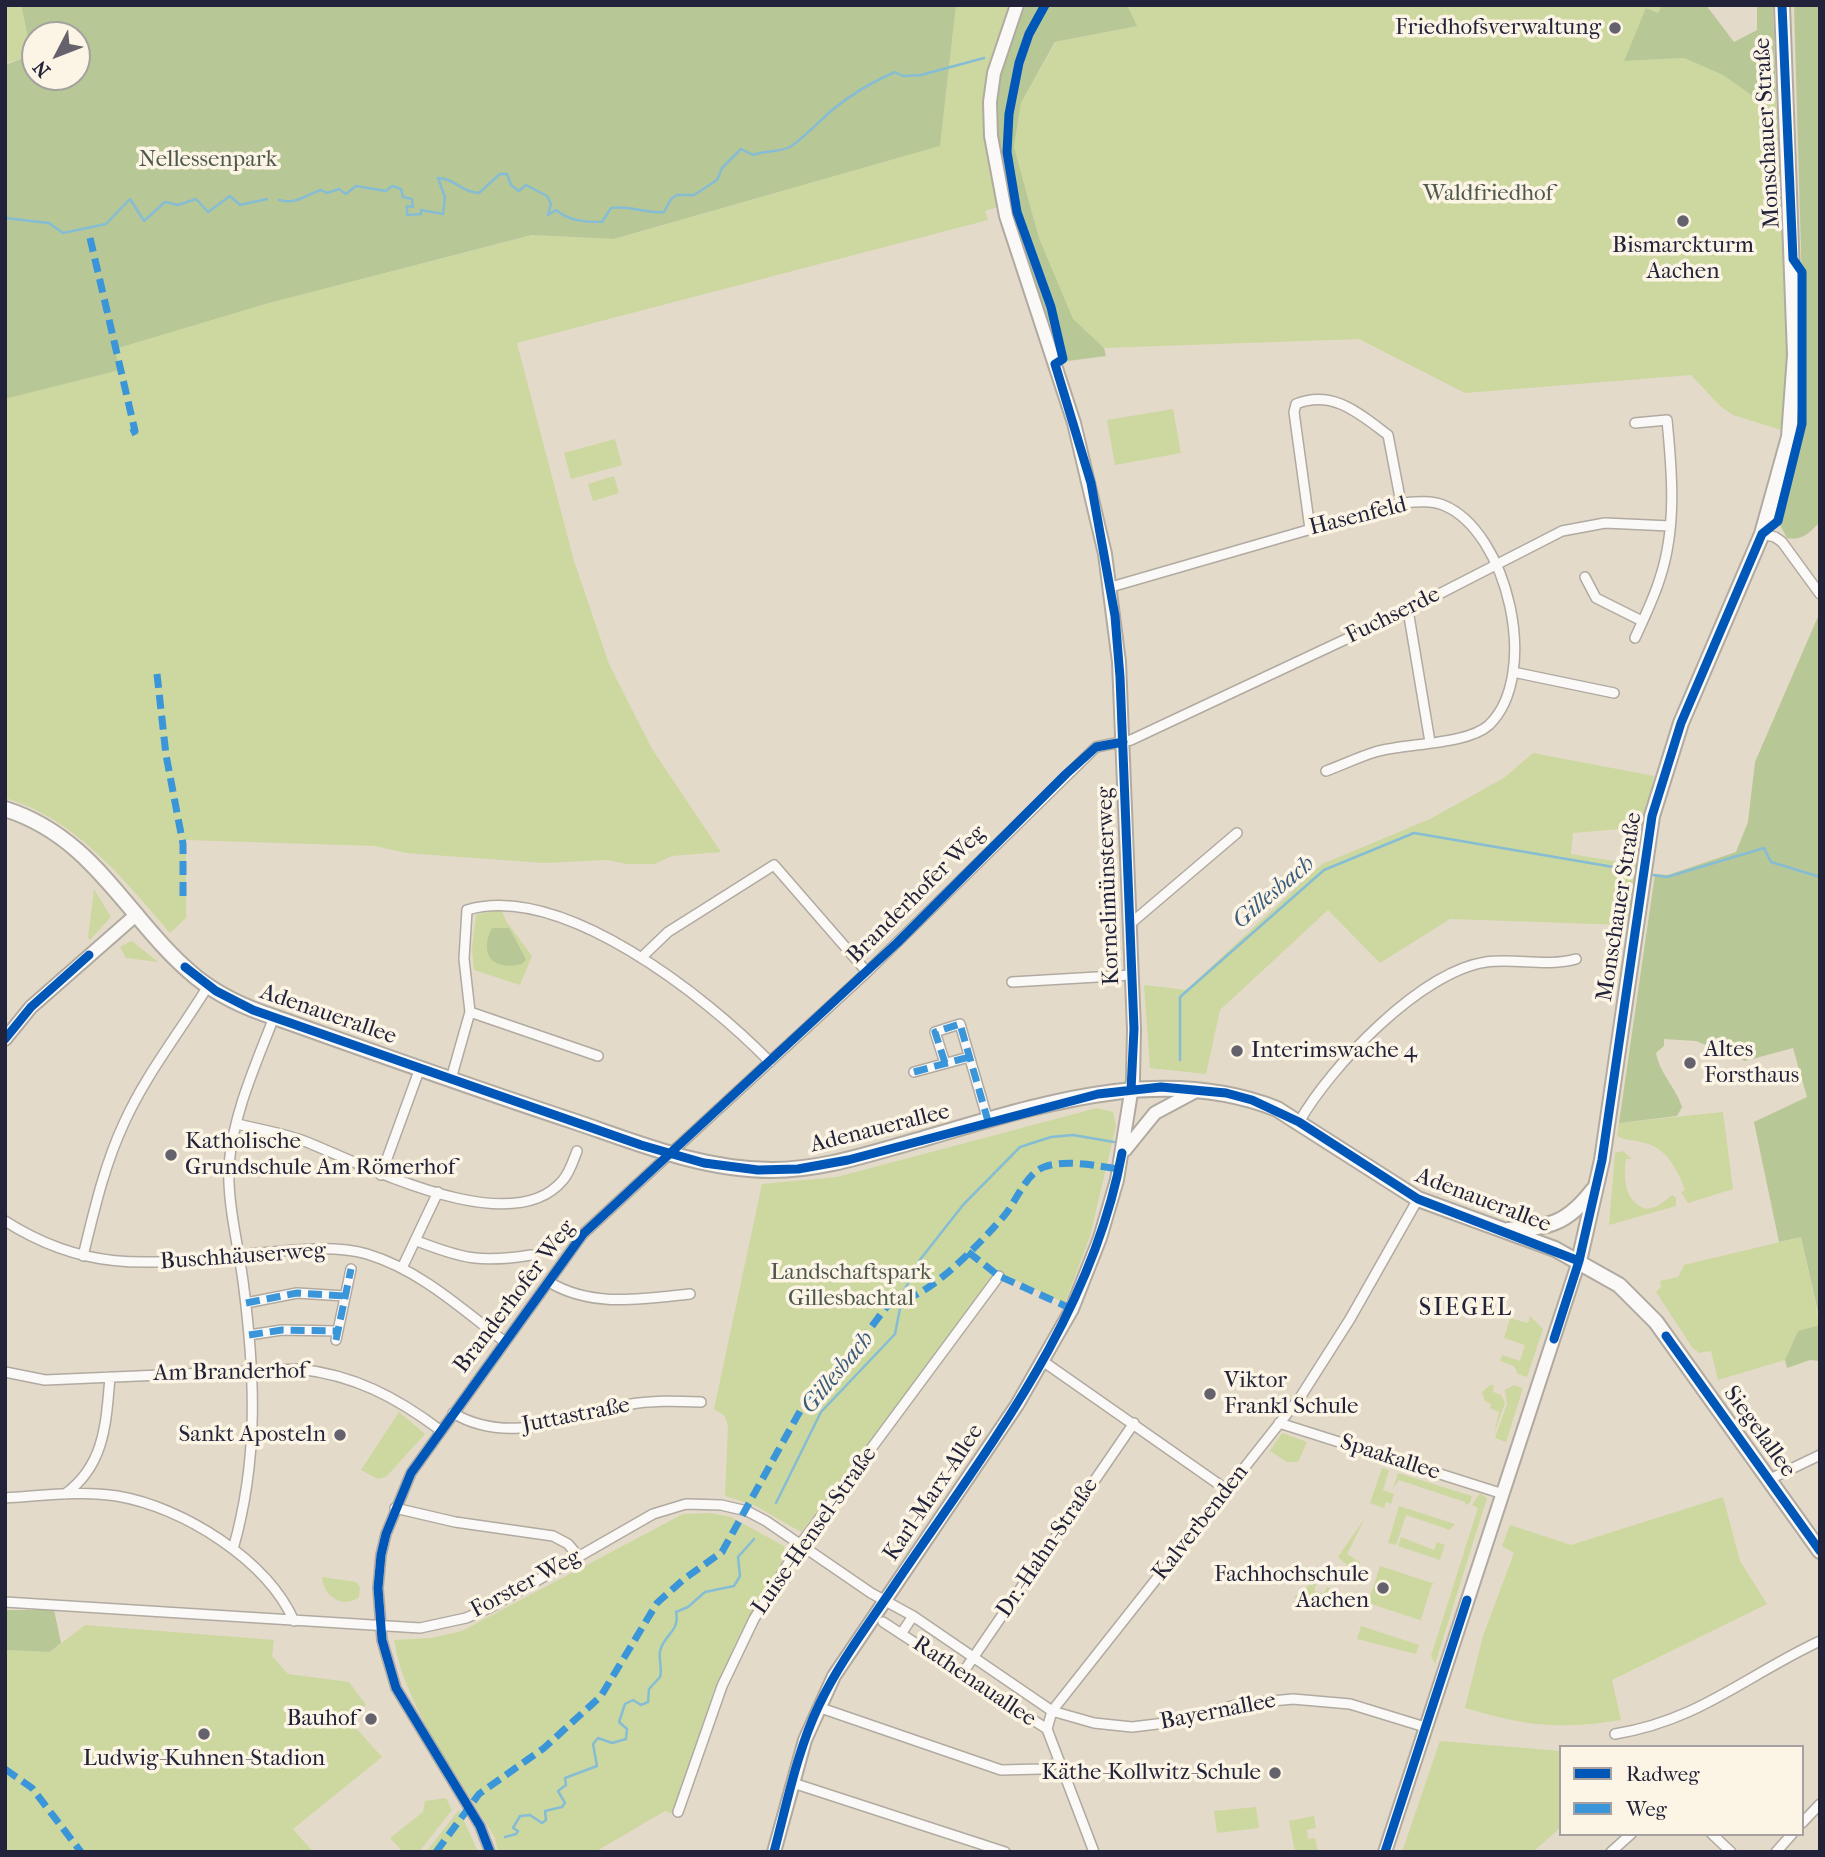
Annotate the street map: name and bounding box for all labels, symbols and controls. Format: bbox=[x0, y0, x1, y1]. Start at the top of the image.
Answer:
place label: Friedhofsverwaltung bbox=[1395, 14, 1601, 42]
marker: Friedhofsverwaltung bbox=[1607, 20, 1623, 36]
north arrow bbox=[21, 21, 91, 91]
street label: Monschauer Straße bbox=[1749, 37, 1787, 229]
text: N bbox=[29, 56, 55, 81]
park label: Nellessenpark bbox=[139, 146, 277, 174]
park label: Waldfriedhof bbox=[1423, 180, 1553, 208]
marker: Bismarckturm Aachen bbox=[1675, 213, 1691, 229]
place label: Bismarckturm Aachen bbox=[1612, 232, 1754, 286]
street label: Hasenfeld bbox=[1306, 492, 1410, 542]
street label: Fuchserde bbox=[1341, 581, 1445, 651]
street label: Kornelimünsterweg bbox=[1092, 786, 1126, 986]
street label: Monschauer Straße bbox=[1591, 810, 1649, 1004]
street label: Branderhofer Weg bbox=[842, 820, 992, 970]
water label: Gillesbach bbox=[1227, 850, 1321, 936]
street label: Adenauerallee bbox=[256, 979, 400, 1051]
place label: Altes Forsthaus bbox=[1704, 1036, 1799, 1090]
place label: Interimswache 4 bbox=[1251, 1037, 1417, 1065]
marker: Interimswache 4 bbox=[1229, 1043, 1245, 1059]
marker: Altes Forsthaus bbox=[1682, 1055, 1698, 1071]
street label: Adenauerallee bbox=[807, 1098, 953, 1160]
place label: Katholische Grundschule Am Römerhof bbox=[185, 1128, 455, 1182]
marker: Katholische Grundschule Am Römerhof bbox=[163, 1147, 179, 1163]
street label: Adenauerallee bbox=[1411, 1163, 1555, 1239]
street label: Branderhofer Weg bbox=[448, 1215, 582, 1379]
street label: Buschhäuserweg bbox=[159, 1237, 327, 1277]
park label: Landschaftspark Gillesbachtal bbox=[770, 1259, 932, 1313]
district label: SIEGEL bbox=[1420, 1295, 1512, 1323]
water label: Gillesbach bbox=[795, 1326, 881, 1420]
street label: Am Branderhof bbox=[153, 1358, 307, 1388]
place label: Viktor Frankl Schule bbox=[1224, 1367, 1358, 1421]
street label: Siegelallee bbox=[1717, 1381, 1801, 1483]
marker: Viktor Frankl Schule bbox=[1202, 1386, 1218, 1402]
street label: Juttastraße bbox=[520, 1392, 632, 1440]
street label: Karl-Marx-Allee bbox=[878, 1419, 990, 1567]
place label: Sankt Aposteln bbox=[178, 1421, 326, 1449]
marker: Sankt Aposteln bbox=[332, 1427, 348, 1443]
street label: Spaakallee bbox=[1337, 1429, 1443, 1487]
street label: Luise-Hensel-Straße bbox=[747, 1442, 883, 1620]
street label: Kalverbenden bbox=[1147, 1459, 1255, 1587]
street label: Dr.-Hahn-Straße bbox=[991, 1473, 1105, 1623]
street label: Forster Weg bbox=[466, 1543, 586, 1625]
place label: Fachhochschule Aachen bbox=[1214, 1561, 1369, 1615]
marker: Fachhochschule Aachen bbox=[1375, 1580, 1391, 1596]
street label: Rathenauallee bbox=[907, 1631, 1041, 1733]
street label: Bayernallee bbox=[1158, 1687, 1278, 1737]
place label: Bauhof bbox=[287, 1705, 357, 1733]
marker: Bauhof bbox=[363, 1711, 379, 1727]
marker: Ludwig-Kuhnen-Stadion bbox=[196, 1726, 212, 1742]
place label: Ludwig-Kuhnen-Stadion bbox=[83, 1745, 325, 1773]
legend bbox=[1559, 1745, 1804, 1836]
place label: Käthe-Kollwitz-Schule bbox=[1041, 1759, 1261, 1787]
text: Radweg bbox=[1626, 1762, 1699, 1786]
marker: Käthe-Kollwitz-Schule bbox=[1267, 1765, 1283, 1781]
text: Weg bbox=[1626, 1797, 1667, 1821]

